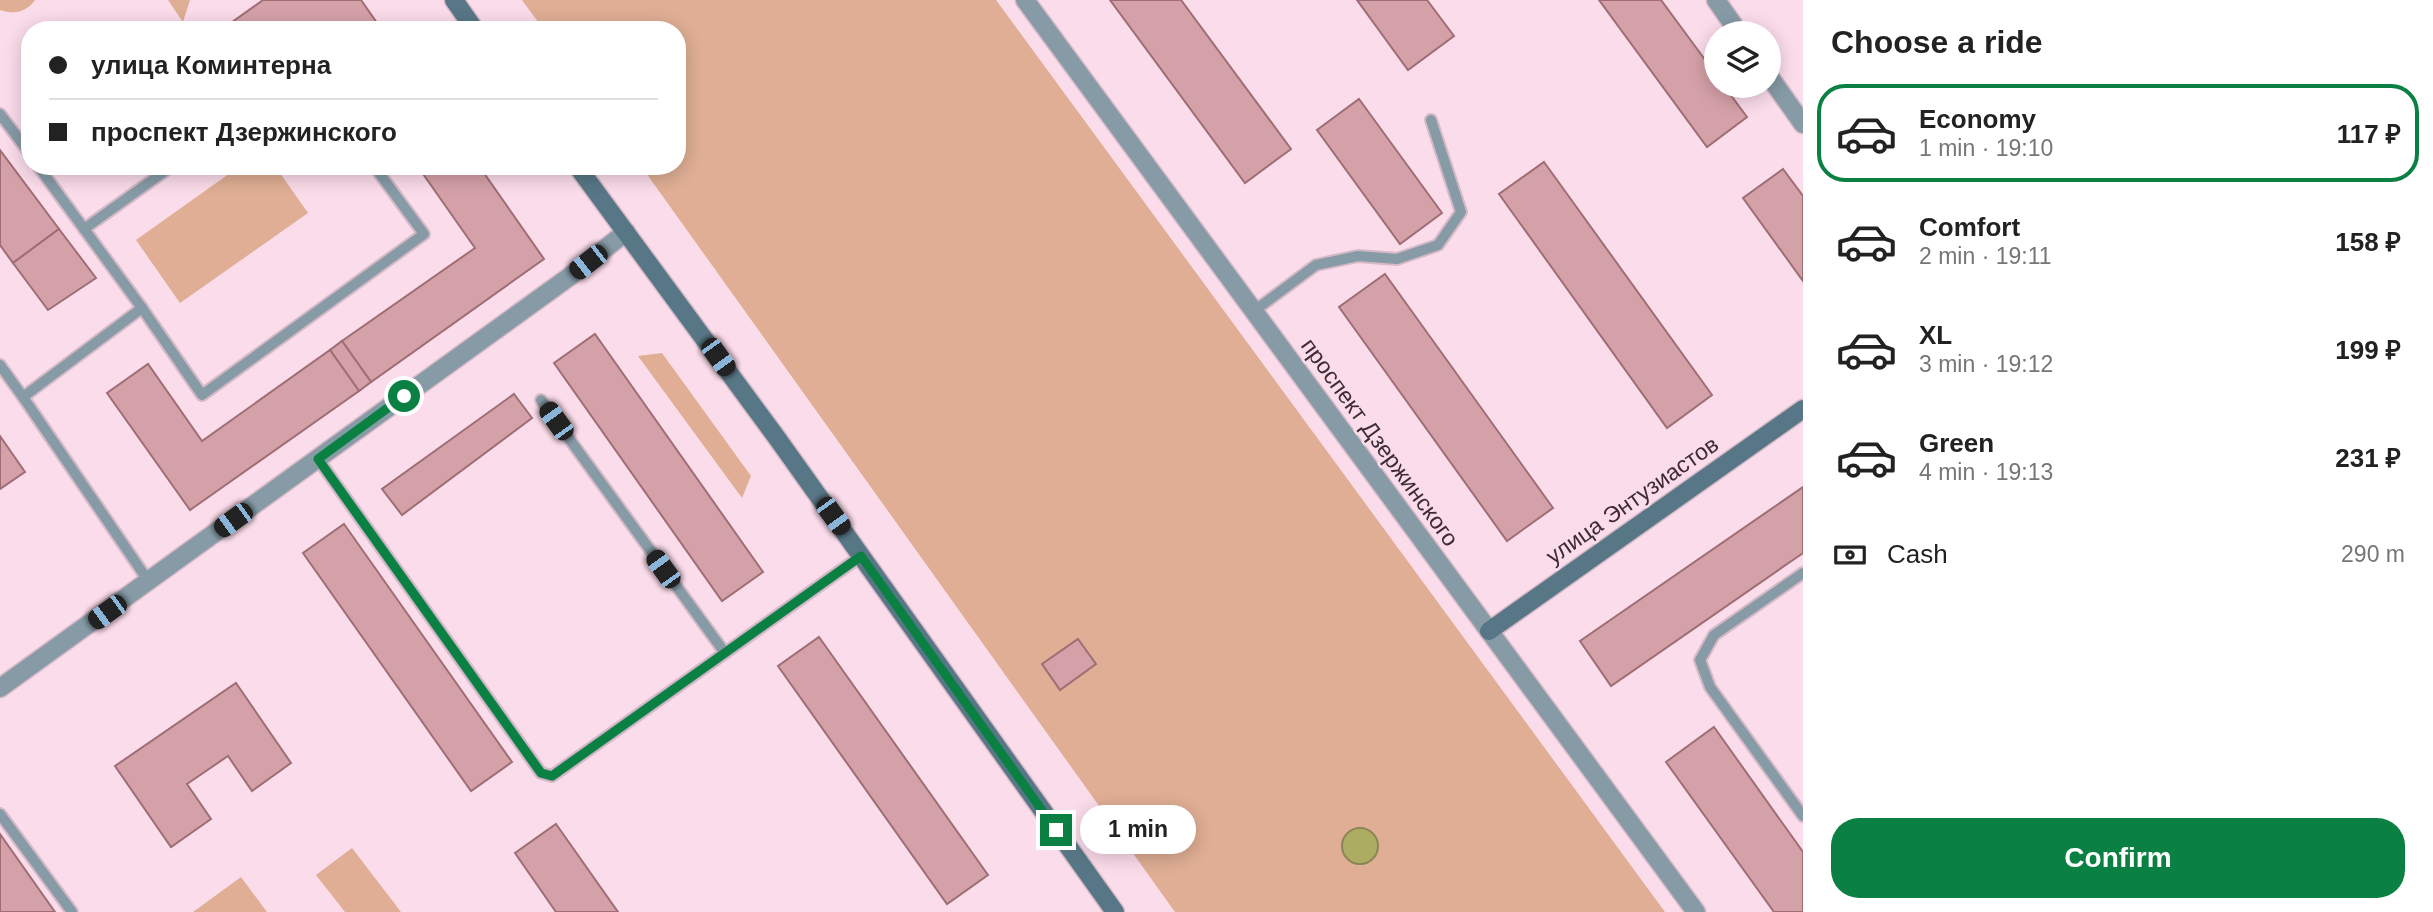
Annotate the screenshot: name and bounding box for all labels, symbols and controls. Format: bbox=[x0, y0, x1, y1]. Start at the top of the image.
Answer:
map controls bbox=[1704, 21, 1781, 98]
button: layers bbox=[1704, 21, 1781, 98]
text: Choose a ride bbox=[1831, 24, 2043, 60]
text: улица Коминтерна bbox=[91, 50, 331, 80]
icon: car bbox=[1835, 102, 1898, 165]
text: Economy bbox=[1919, 104, 2036, 134]
text: проспект Дзержинского bbox=[91, 117, 397, 147]
text: 117 ₽ bbox=[2337, 119, 2401, 149]
text: 1 min · 19:10 bbox=[1919, 135, 2053, 161]
icon: car bbox=[1835, 210, 1898, 273]
text: Comfort bbox=[1919, 212, 2020, 242]
text: 158 ₽ bbox=[2335, 227, 2401, 257]
car bbox=[565, 241, 612, 283]
text: 2 min · 19:11 bbox=[1919, 243, 2052, 269]
icon: car bbox=[1835, 318, 1898, 381]
text: XL bbox=[1919, 320, 1952, 350]
street label: проспект Дзержинского bbox=[1296, 333, 1464, 551]
car bbox=[698, 334, 739, 380]
text: 199 ₽ bbox=[2335, 335, 2401, 365]
text: 3 min · 19:12 bbox=[1919, 351, 2053, 377]
route start bbox=[388, 380, 420, 412]
car bbox=[536, 398, 577, 444]
icon: car bbox=[1835, 426, 1898, 489]
text: Green bbox=[1919, 428, 1994, 458]
street label: улица Энтузиастов bbox=[1541, 431, 1723, 569]
text: 231 ₽ bbox=[2335, 443, 2401, 473]
text: 4 min · 19:13 bbox=[1919, 459, 2053, 485]
car bbox=[813, 493, 854, 539]
car bbox=[210, 499, 257, 541]
icon: cash bbox=[1831, 536, 1869, 574]
text: Cash bbox=[1887, 539, 1948, 569]
text: 290 m bbox=[2341, 541, 2405, 567]
car bbox=[643, 546, 684, 592]
car bbox=[84, 591, 131, 633]
callout: 1 min bbox=[1080, 806, 1196, 854]
route end bbox=[1040, 814, 1072, 846]
text: 1 min bbox=[1108, 816, 1168, 842]
button: Confirm bbox=[1831, 818, 2405, 898]

